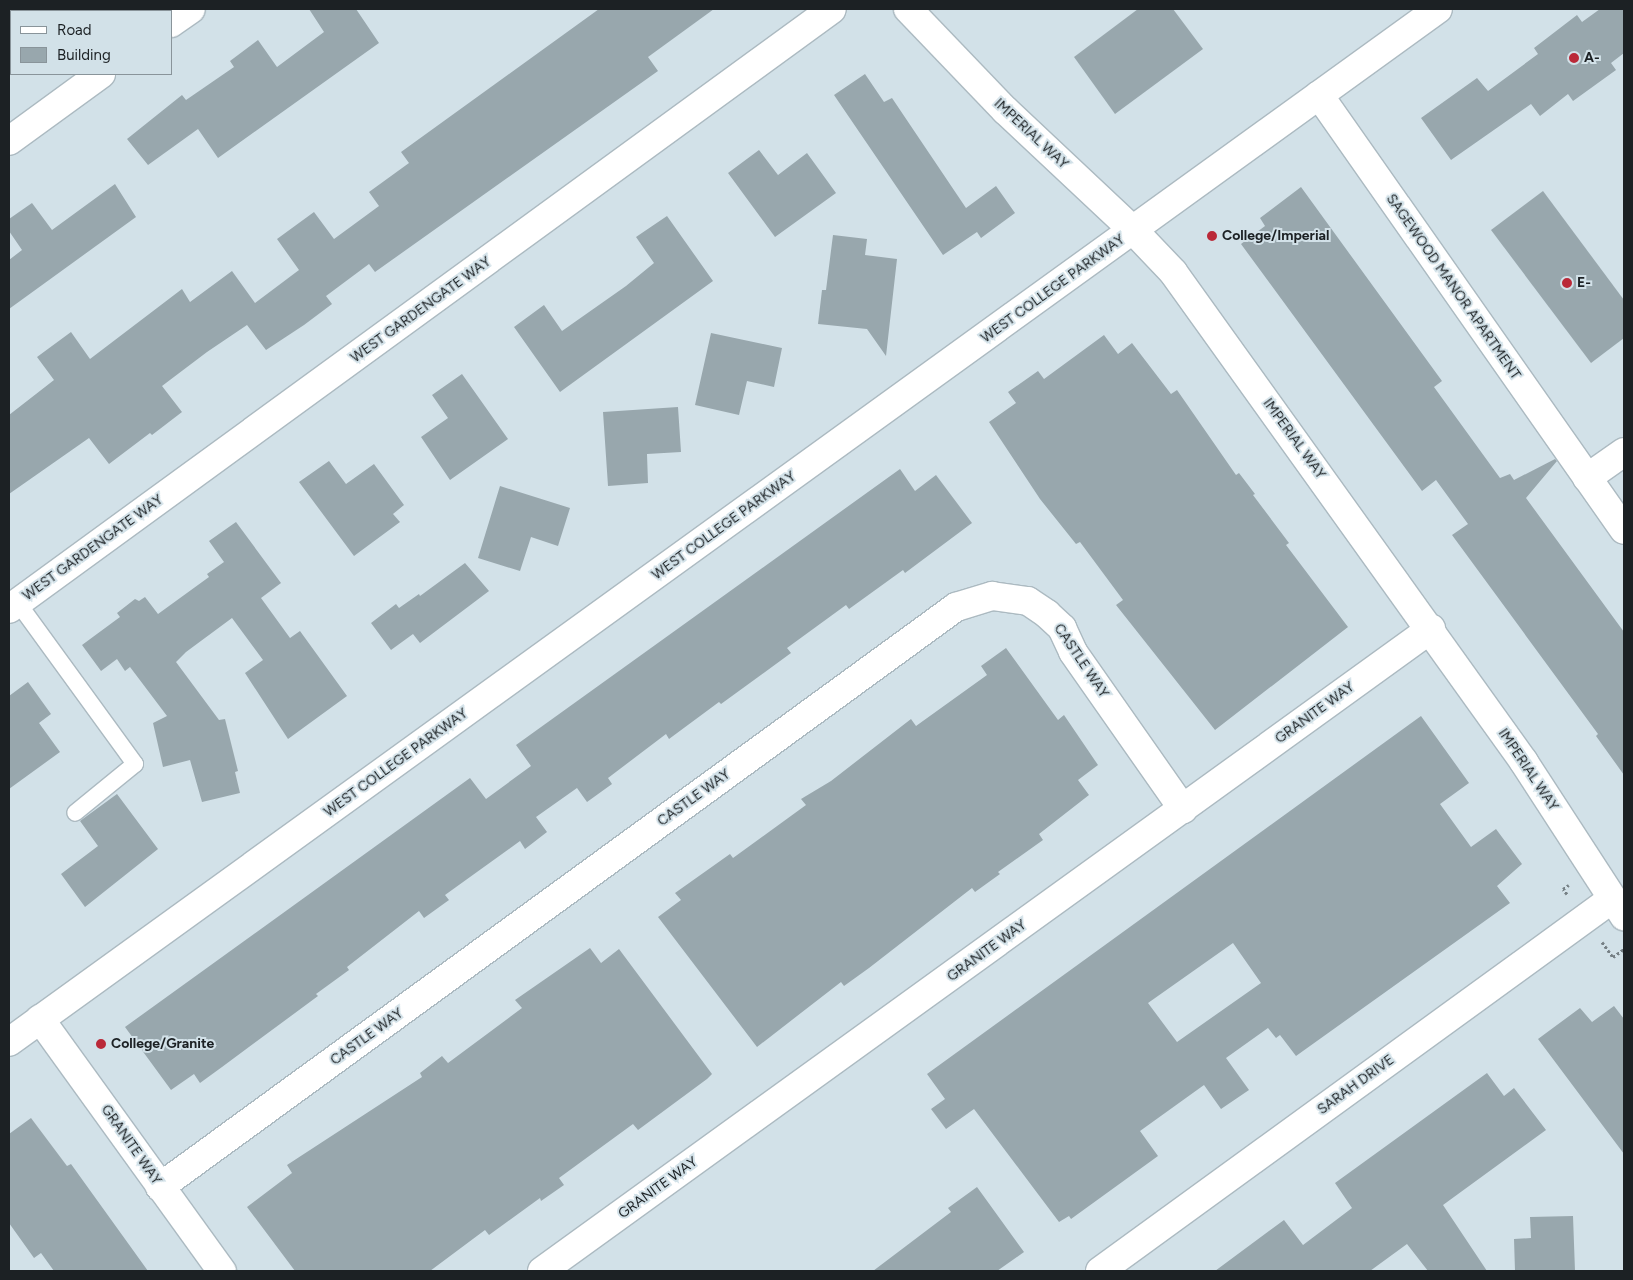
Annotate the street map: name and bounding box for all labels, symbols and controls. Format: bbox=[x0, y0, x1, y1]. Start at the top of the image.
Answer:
legend bbox=[10, 10, 172, 75]
text: Road bbox=[57, 21, 92, 39]
text: Building bbox=[57, 46, 111, 64]
place label: A- bbox=[1584, 50, 1600, 66]
marker: A- bbox=[1568, 52, 1580, 64]
street label: IMPERIAL WAY bbox=[990, 95, 1072, 173]
street label: SAGEWOOD MANOR APARTMENT bbox=[1382, 191, 1524, 383]
place label: College/Imperial bbox=[1222, 228, 1329, 244]
marker: College/Imperial bbox=[1206, 230, 1218, 242]
street label: WEST COLLEGE PARKWAY bbox=[978, 231, 1128, 347]
street label: WEST GARDENGATE WAY bbox=[348, 253, 494, 367]
place label: E- bbox=[1577, 275, 1591, 291]
marker: E- bbox=[1561, 277, 1573, 289]
street label: IMPERIAL WAY bbox=[1259, 395, 1329, 483]
street label: WEST COLLEGE PARKWAY bbox=[649, 468, 799, 584]
street label: WEST GARDENGATE WAY bbox=[20, 491, 166, 605]
street label: CASTLE WAY bbox=[1050, 621, 1112, 701]
street label: GRANITE WAY bbox=[1272, 679, 1358, 747]
street label: WEST COLLEGE PARKWAY bbox=[321, 705, 471, 821]
street label: IMPERIAL WAY bbox=[1494, 726, 1562, 814]
street label: CASTLE WAY bbox=[654, 766, 734, 830]
street label: GRANITE WAY bbox=[944, 917, 1030, 985]
street label: CASTLE WAY bbox=[327, 1005, 407, 1069]
place label: College/Granite bbox=[111, 1036, 214, 1052]
marker: College/Granite bbox=[95, 1038, 107, 1050]
street label: SARAH DRIVE bbox=[1314, 1052, 1398, 1118]
street label: GRANITE WAY bbox=[97, 1102, 165, 1188]
street label: GRANITE WAY bbox=[615, 1154, 701, 1222]

